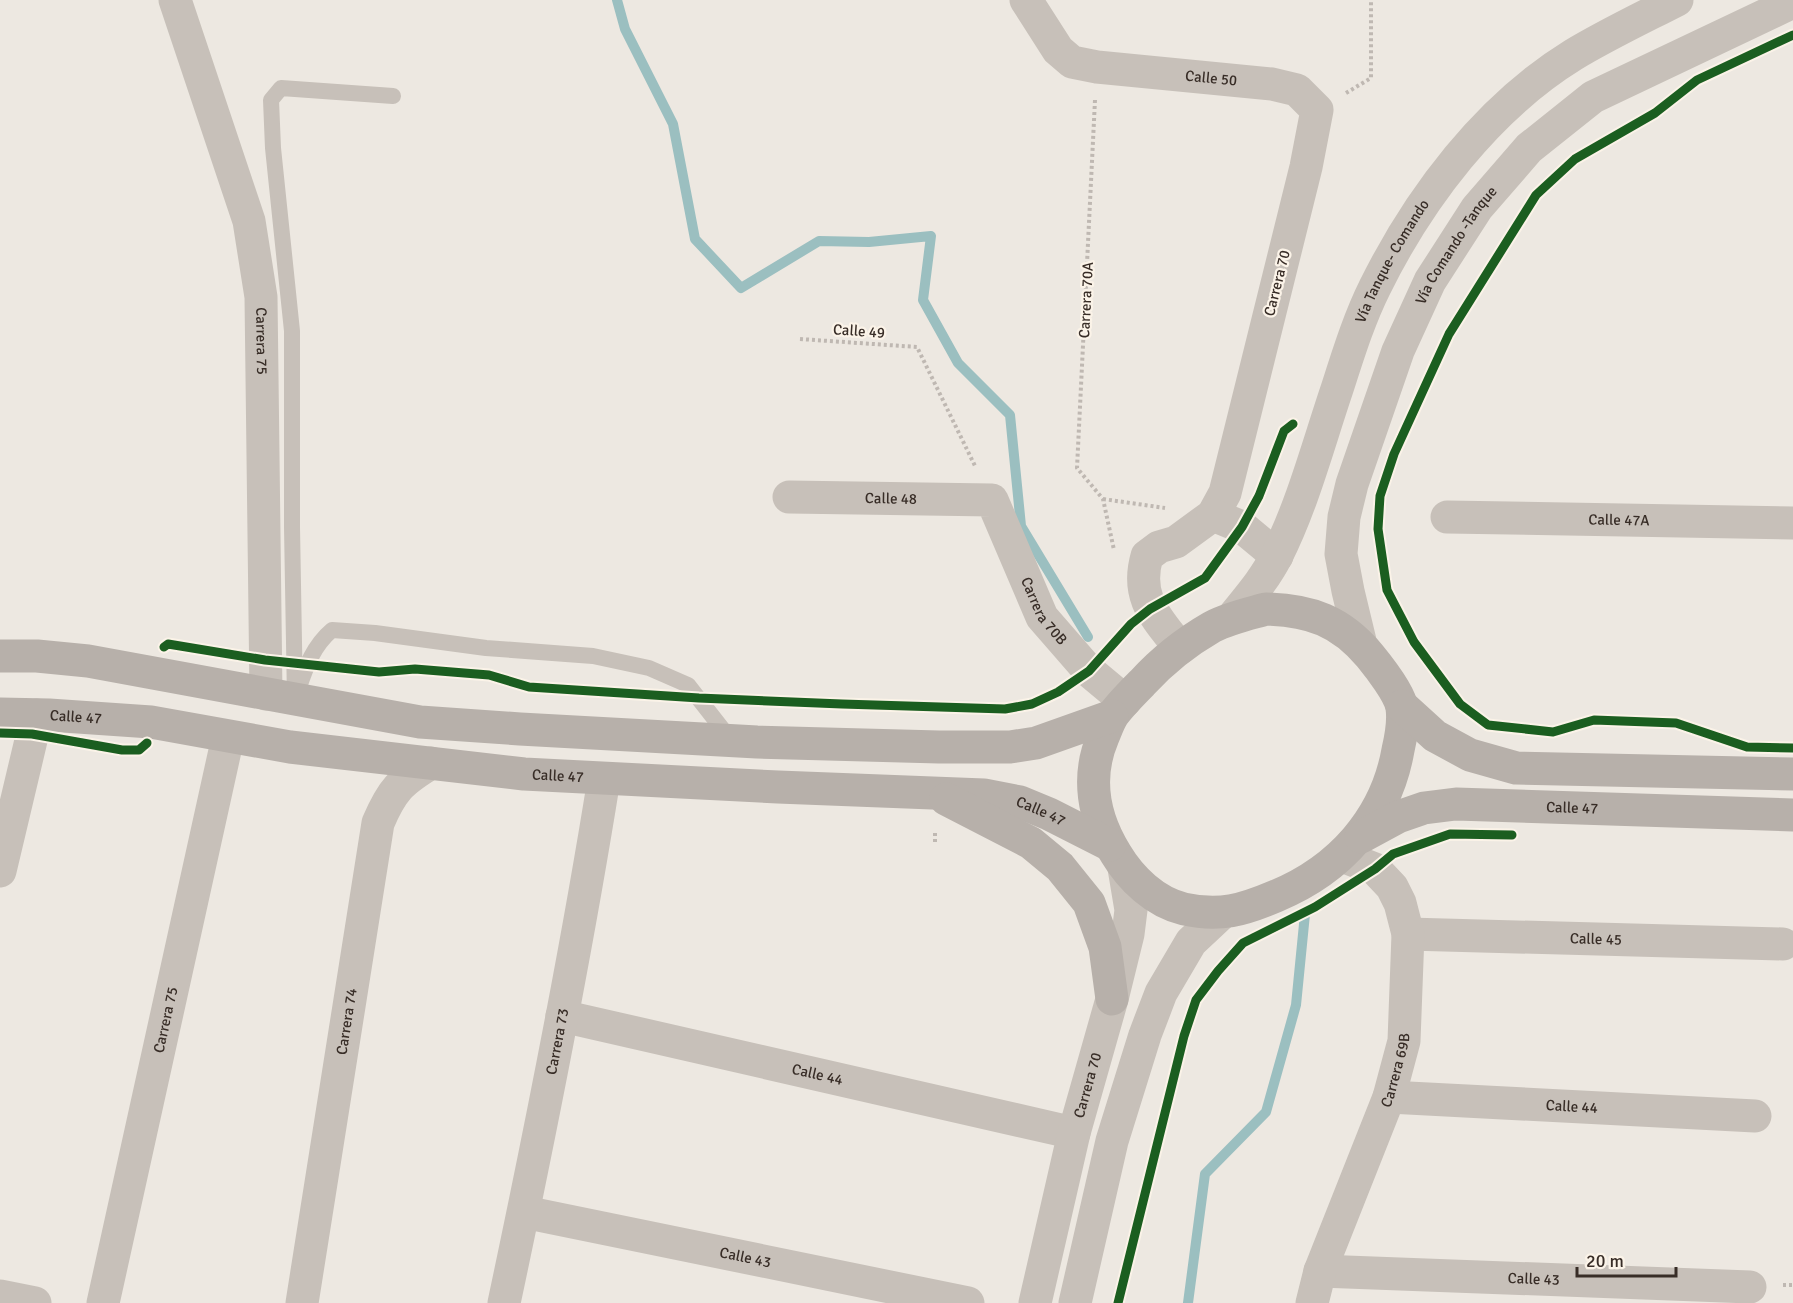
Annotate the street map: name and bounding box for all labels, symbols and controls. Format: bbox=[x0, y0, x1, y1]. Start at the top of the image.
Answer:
street label: Calle 50 bbox=[1184, 67, 1238, 90]
street label: Vía Comando -Tanque bbox=[1412, 183, 1501, 307]
street label: Vía Tanque- Comando bbox=[1351, 196, 1433, 325]
street label: Carrera 70 bbox=[1260, 248, 1294, 318]
street label: Carrera 70A bbox=[1075, 261, 1097, 339]
street label: Carrera 75 bbox=[252, 307, 271, 375]
street label: Calle 49 bbox=[832, 320, 886, 342]
street label: Calle 48 bbox=[865, 489, 917, 508]
street label: Calle 47A bbox=[1588, 510, 1650, 530]
street label: Carrera 70B bbox=[1017, 574, 1071, 649]
street label: Calle 47 bbox=[49, 706, 103, 728]
street label: Calle 47 bbox=[531, 765, 584, 786]
street label: Calle 47 bbox=[1014, 792, 1069, 830]
street label: Calle 47 bbox=[1546, 798, 1598, 818]
street label: Calle 45 bbox=[1570, 929, 1622, 949]
street label: Carrera 75 bbox=[149, 985, 182, 1055]
street label: Carrera 74 bbox=[332, 987, 361, 1056]
street label: Carrera 73 bbox=[542, 1007, 573, 1076]
street label: Carrera 69B bbox=[1377, 1033, 1413, 1110]
street label: Carrera 70 bbox=[1070, 1050, 1105, 1120]
street label: Calle 44 bbox=[790, 1060, 845, 1089]
street label: Calle 44 bbox=[1545, 1096, 1598, 1117]
scale bar bbox=[1577, 1240, 1676, 1278]
street label: Calle 43 bbox=[718, 1243, 773, 1271]
text: 20 m bbox=[1586, 1250, 1624, 1272]
street label: Calle 43 bbox=[1507, 1269, 1560, 1289]

